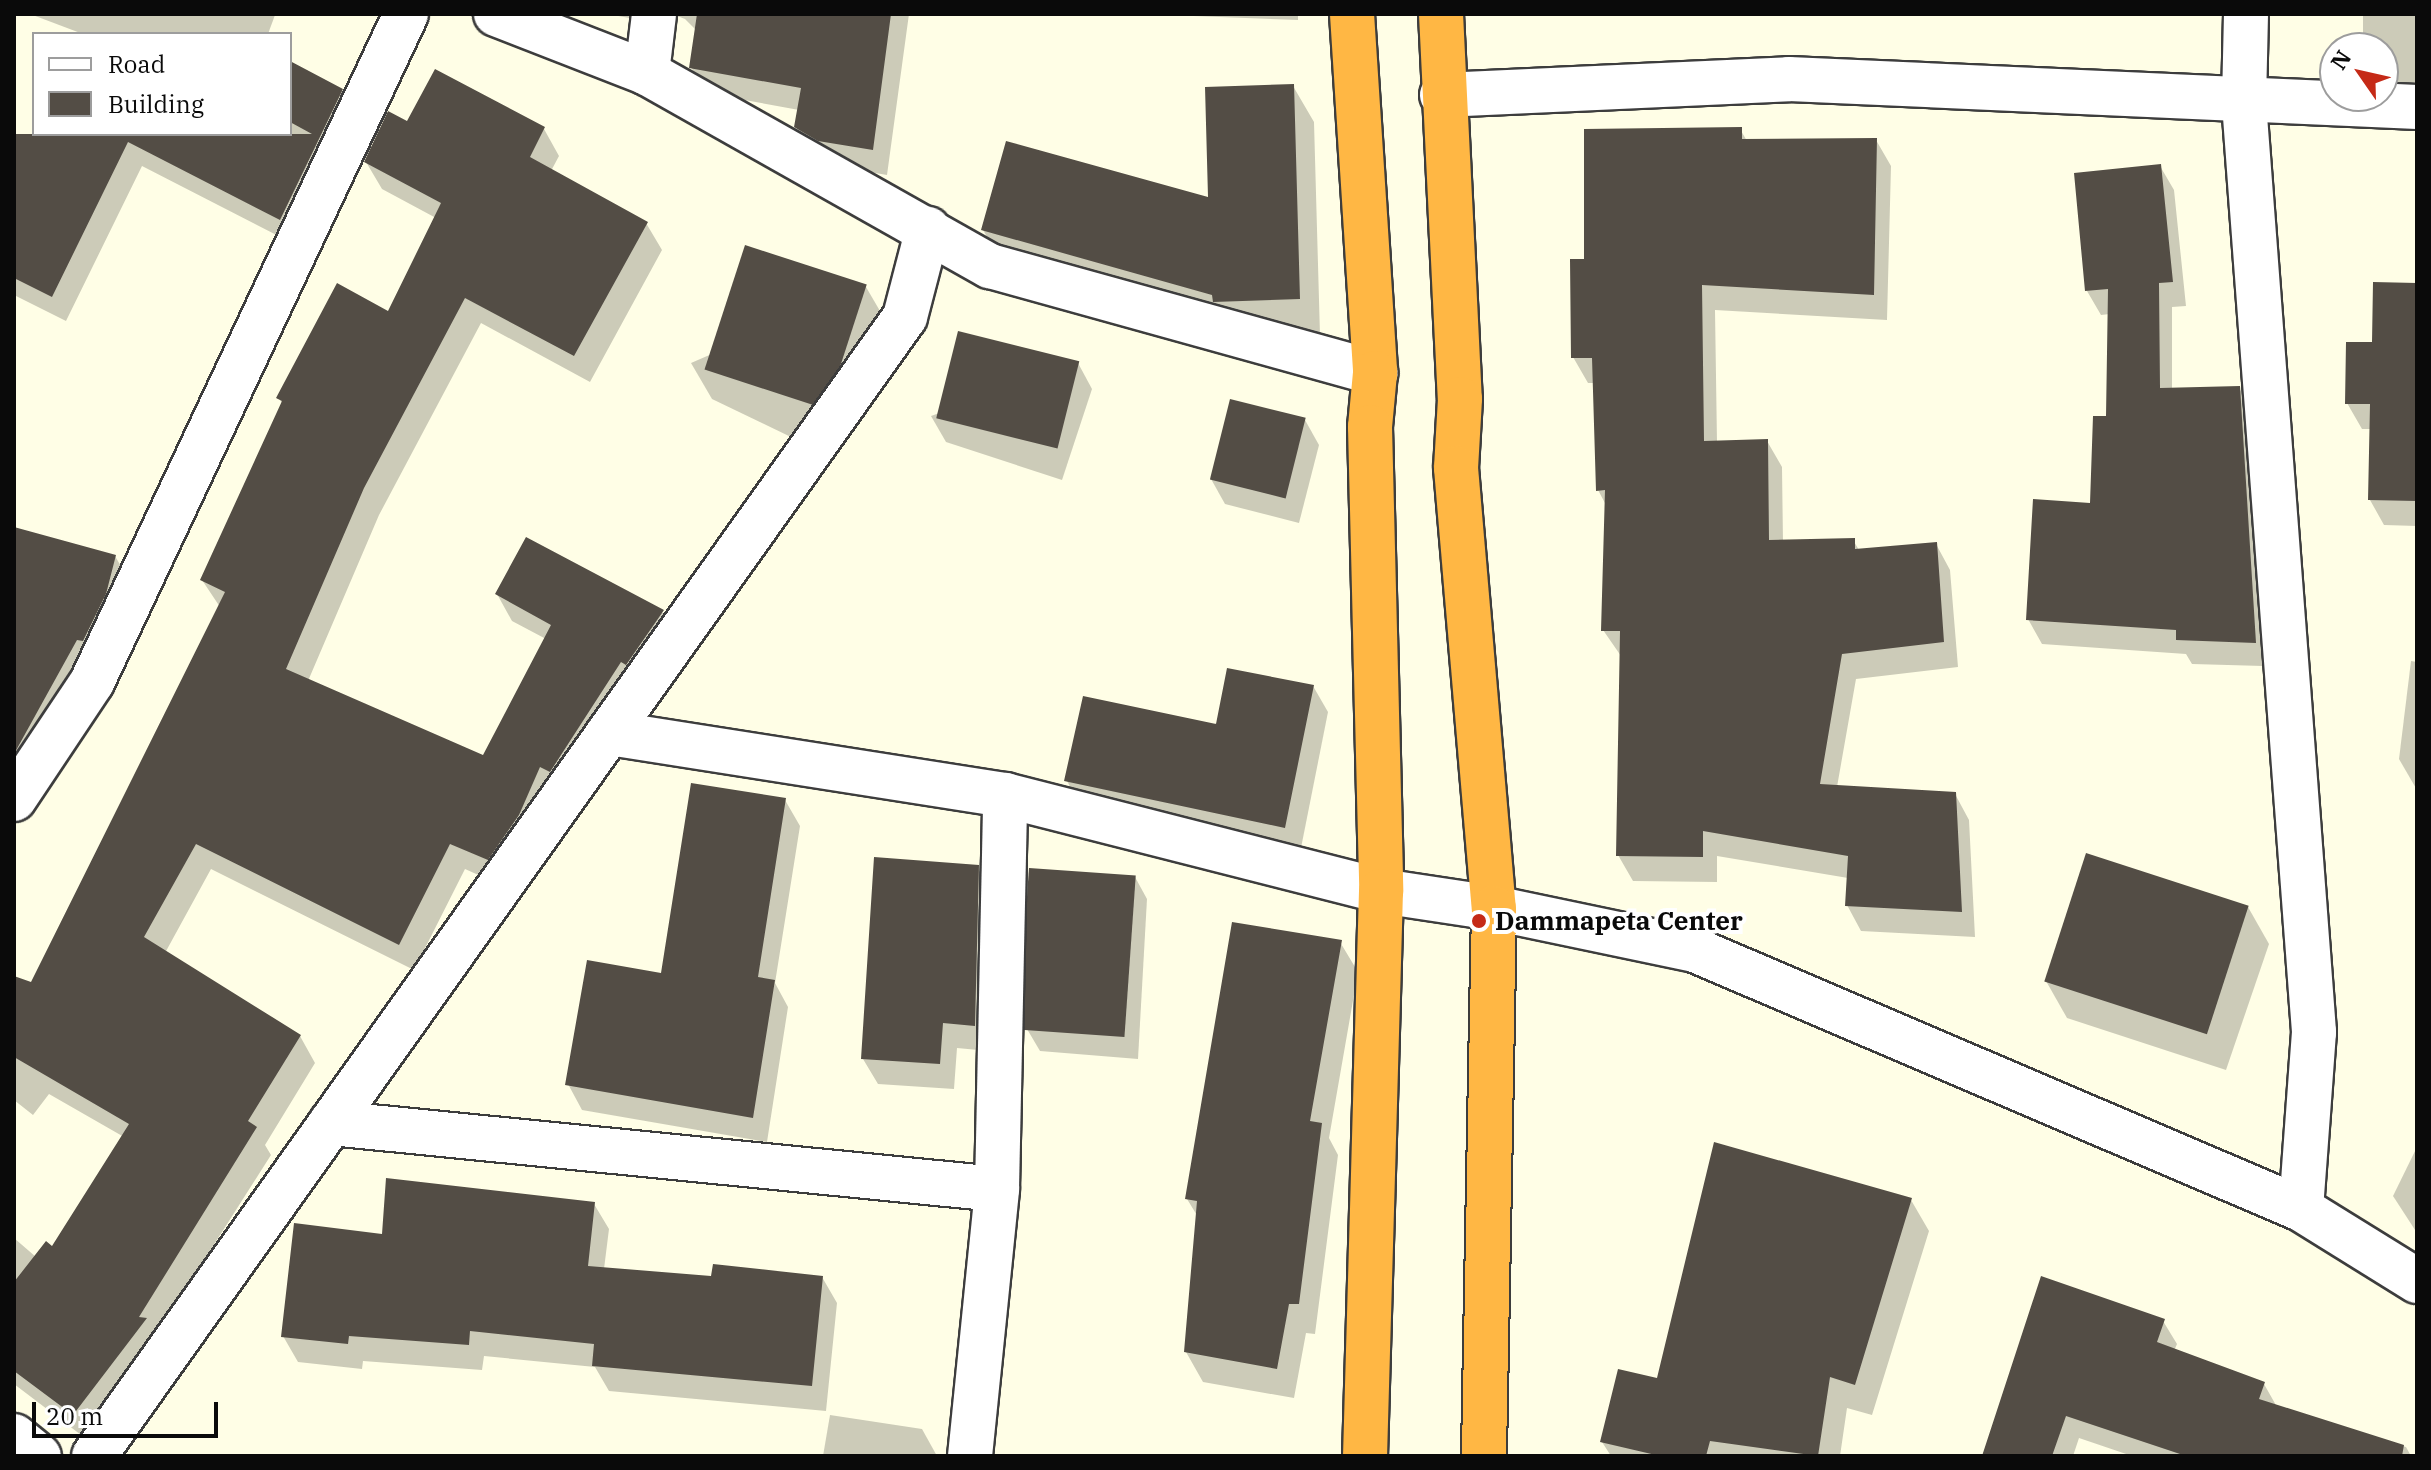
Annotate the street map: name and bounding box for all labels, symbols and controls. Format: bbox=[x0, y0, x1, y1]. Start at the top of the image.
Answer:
legend bbox=[32, 32, 292, 136]
north arrow bbox=[2319, 32, 2399, 112]
text: N bbox=[2323, 44, 2357, 75]
text: Road bbox=[108, 48, 165, 80]
text: Building bbox=[108, 88, 204, 120]
place label: Dammapeta Center bbox=[1495, 905, 1743, 937]
marker: Dammapeta Center bbox=[1470, 912, 1488, 930]
scale bar bbox=[36, 1386, 222, 1436]
text: 20 m bbox=[46, 1400, 103, 1432]

